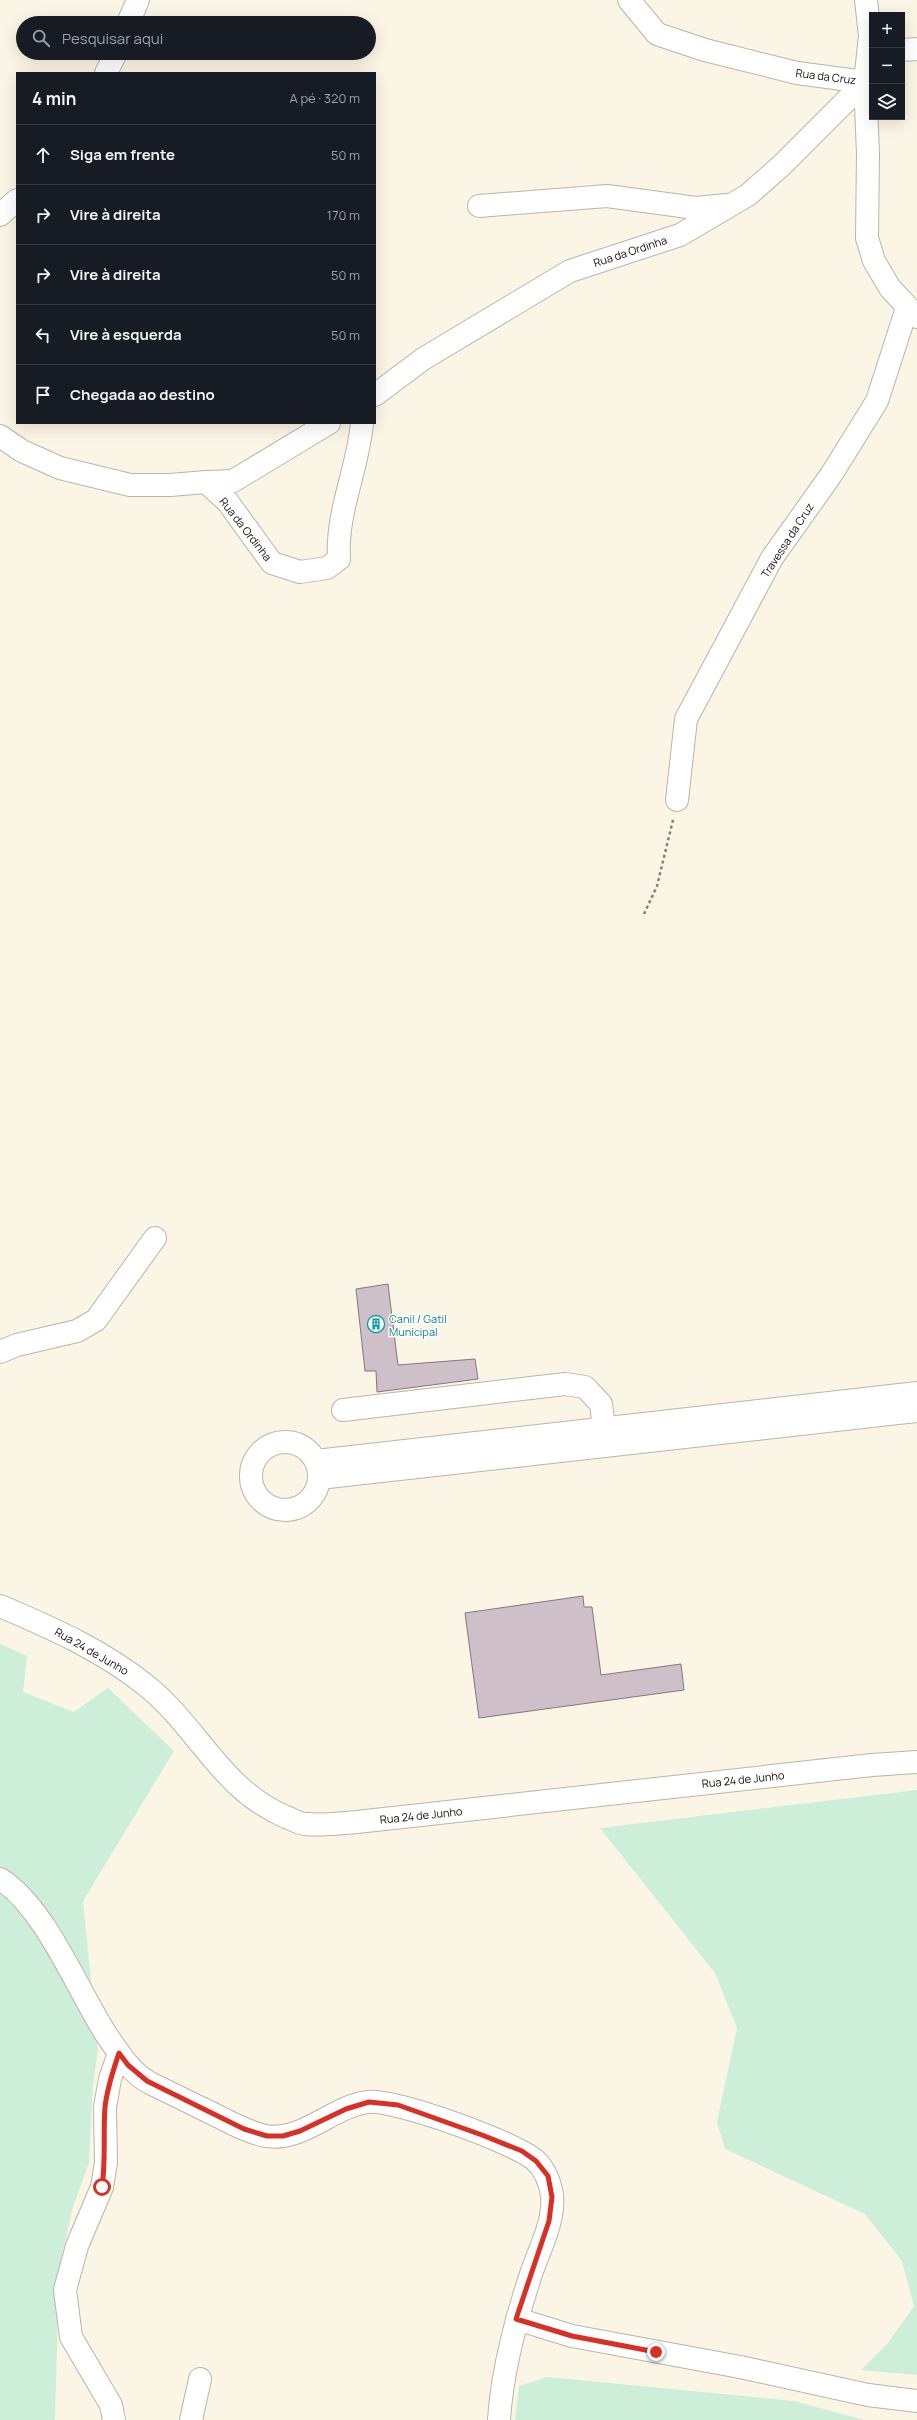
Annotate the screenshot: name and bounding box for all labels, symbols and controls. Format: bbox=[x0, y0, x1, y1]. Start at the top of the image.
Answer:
map controls bbox=[869, 12, 905, 120]
button: + bbox=[869, 12, 905, 48]
search box bbox=[16, 16, 376, 60]
icon: search bbox=[30, 27, 52, 49]
text: Pesquisar aqui bbox=[62, 28, 163, 49]
button: − bbox=[869, 48, 905, 84]
street label: Rua da Cruz bbox=[795, 65, 857, 87]
button: layers bbox=[869, 84, 905, 120]
text: 4 min bbox=[32, 87, 76, 110]
text: A pé · 320 m bbox=[290, 89, 360, 107]
icon: ahead bbox=[32, 144, 54, 166]
text: Siga em frente bbox=[70, 144, 175, 165]
text: 50 m bbox=[331, 146, 360, 164]
icon: right bbox=[32, 204, 54, 226]
text: Vire à direita bbox=[70, 204, 161, 225]
text: 170 m bbox=[327, 206, 360, 224]
street label: Rua da Ordinha bbox=[591, 232, 669, 270]
icon: right bbox=[32, 264, 54, 286]
text: Vire à direita bbox=[70, 264, 161, 285]
text: 50 m bbox=[331, 266, 360, 284]
icon: left bbox=[32, 324, 54, 346]
text: Vire à esquerda bbox=[70, 324, 182, 345]
text: 50 m bbox=[331, 326, 360, 344]
icon: arrive bbox=[32, 384, 54, 406]
text: Chegada ao destino bbox=[70, 384, 215, 405]
street label: Rua da Ordinha bbox=[216, 494, 276, 564]
street label: Travessa da Cruz bbox=[757, 500, 817, 580]
place label: Canil / Gatil Municipal bbox=[389, 1311, 447, 1339]
building icon: Canil / Gatil Municipal bbox=[366, 1314, 386, 1334]
street label: Rua 24 de Junho bbox=[52, 1624, 132, 1678]
street label: Rua 24 de Junho bbox=[701, 1767, 785, 1791]
street label: Rua 24 de Junho bbox=[379, 1803, 463, 1827]
route start bbox=[93, 2178, 111, 2196]
route end bbox=[647, 2343, 665, 2361]

